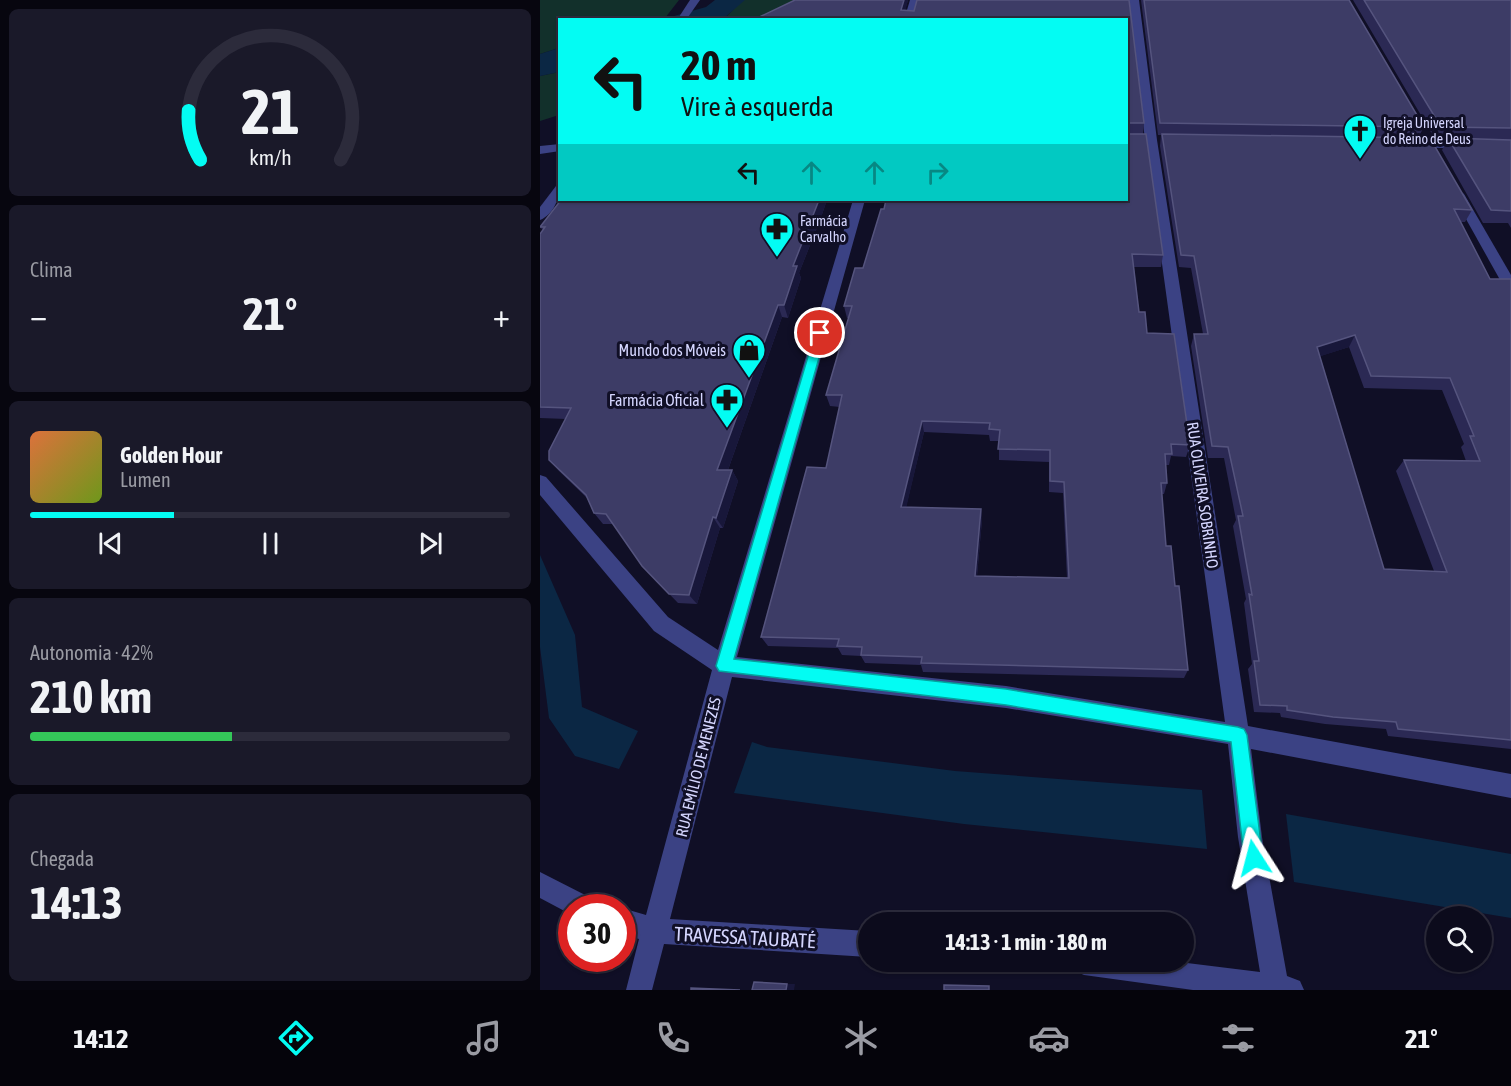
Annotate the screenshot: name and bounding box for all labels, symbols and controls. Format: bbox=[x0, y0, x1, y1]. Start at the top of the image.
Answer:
text: 20 m bbox=[681, 41, 756, 89]
icon: left bbox=[582, 42, 660, 120]
text: 21 bbox=[241, 76, 299, 147]
text: Vire à esquerda bbox=[681, 91, 834, 122]
church icon: Igreja Universal do Reino de Deus bbox=[1342, 113, 1378, 160]
place label: Igreja Universal do Reino de Deus bbox=[1383, 115, 1471, 147]
text: km/h bbox=[249, 145, 291, 170]
icon: left bbox=[732, 156, 765, 189]
icon: ahead bbox=[795, 156, 828, 189]
icon: ahead bbox=[858, 156, 891, 189]
icon: right bbox=[921, 156, 954, 189]
pharmacy icon: Farmácia Carvalho bbox=[759, 211, 795, 258]
place label: Farmácia Carvalho bbox=[800, 213, 848, 245]
text: Clima bbox=[30, 258, 73, 281]
text: 21° bbox=[243, 288, 297, 340]
text: − bbox=[30, 296, 47, 334]
text: + bbox=[493, 296, 510, 334]
pin bbox=[794, 307, 845, 358]
icon: arrive bbox=[803, 316, 836, 349]
shop icon: Mundo dos Móveis bbox=[731, 332, 767, 379]
place label: Mundo dos Móveis bbox=[618, 341, 726, 359]
pharmacy icon: Farmácia Oficial bbox=[709, 382, 745, 429]
place label: Farmácia Oficial bbox=[609, 391, 705, 409]
street label: RUA OLIVEIRA SOBRINHO bbox=[1184, 421, 1222, 569]
text: Golden Hour bbox=[120, 442, 222, 468]
text: Lumen bbox=[120, 468, 171, 491]
icon: previous bbox=[94, 527, 127, 560]
icon: pause bbox=[254, 527, 287, 560]
icon: next bbox=[414, 527, 447, 560]
text: Autonomia · 42% bbox=[30, 641, 153, 664]
text: 210 km bbox=[30, 671, 152, 723]
street label: RUA EMÍLIO DE MENEZES bbox=[672, 695, 724, 839]
position arrow bbox=[1222, 826, 1286, 890]
text: Chegada bbox=[30, 847, 94, 870]
text: 14:13 bbox=[30, 877, 123, 929]
speed limit sign: 30 bbox=[558, 894, 636, 972]
map controls bbox=[1426, 906, 1492, 972]
button: search bbox=[1426, 906, 1492, 972]
street label: TRAVESSA TAUBATÉ bbox=[674, 922, 817, 952]
text: 14:13 · 1 min · 180 m bbox=[945, 929, 1107, 955]
icon: directions bbox=[275, 1017, 317, 1059]
icon: music bbox=[463, 1017, 505, 1059]
icon: phone bbox=[652, 1017, 694, 1059]
icon: climate bbox=[840, 1017, 882, 1059]
icon: car bbox=[1028, 1017, 1070, 1059]
icon: filters bbox=[1217, 1017, 1259, 1059]
text: 14:12 bbox=[73, 1023, 129, 1054]
text: 21° bbox=[1405, 1023, 1438, 1054]

